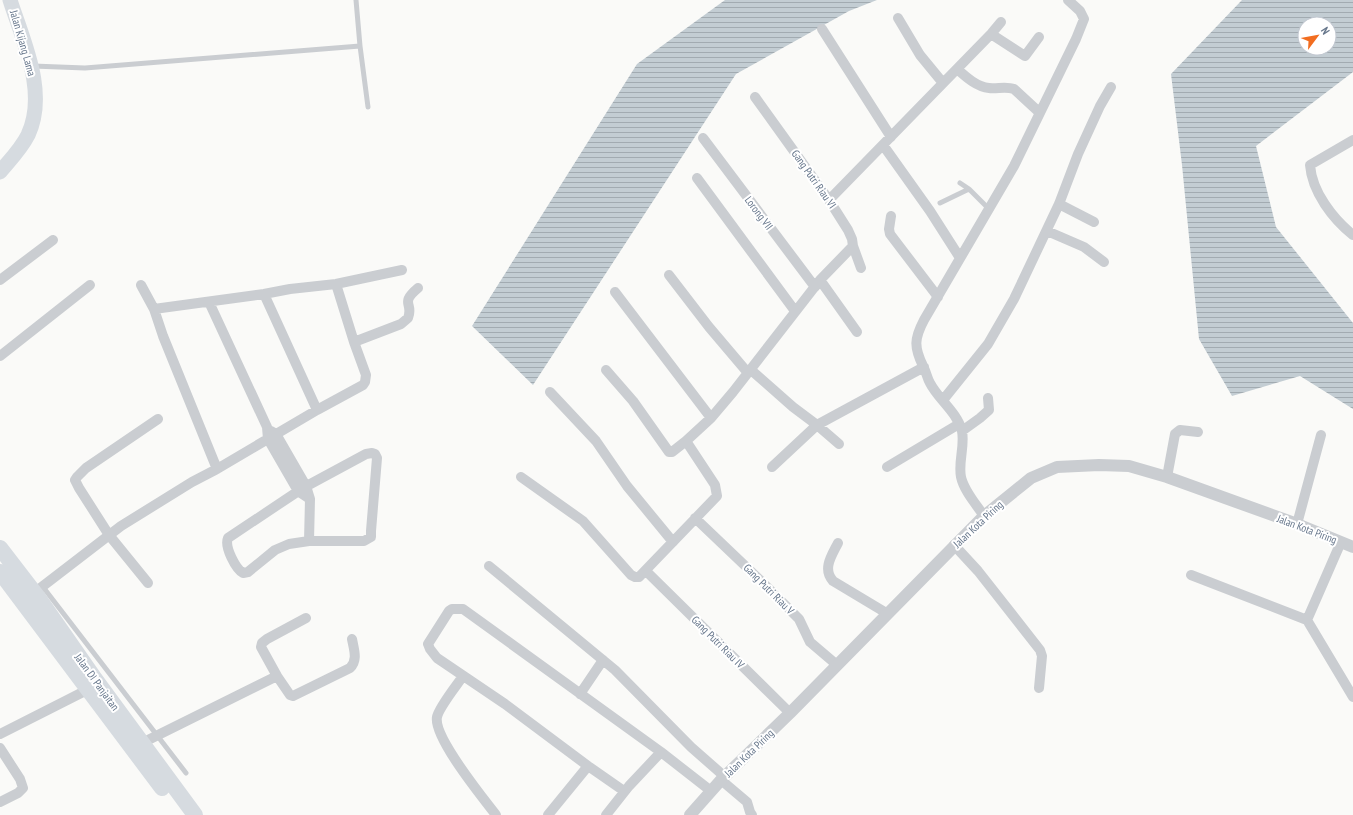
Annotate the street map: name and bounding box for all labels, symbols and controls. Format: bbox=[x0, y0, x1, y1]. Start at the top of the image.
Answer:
street label: Jalan Kijang Lama bbox=[7, 7, 39, 78]
north arrow bbox=[1297, 16, 1337, 56]
text: N bbox=[1318, 24, 1333, 37]
street label: Gang Putri Riau VI bbox=[789, 147, 839, 211]
street label: Lorong VII bbox=[742, 193, 776, 233]
street label: Jalan Kota Piring bbox=[949, 497, 1006, 551]
street label: Jalan Kota Piring bbox=[1274, 511, 1339, 547]
street label: Gang Putri Riau V bbox=[741, 561, 798, 618]
street label: Gang Putri Riau IV bbox=[689, 613, 748, 672]
street label: Jalan DI Panjaitan bbox=[71, 650, 122, 713]
street label: Jalan Kota Piring bbox=[721, 726, 777, 781]

